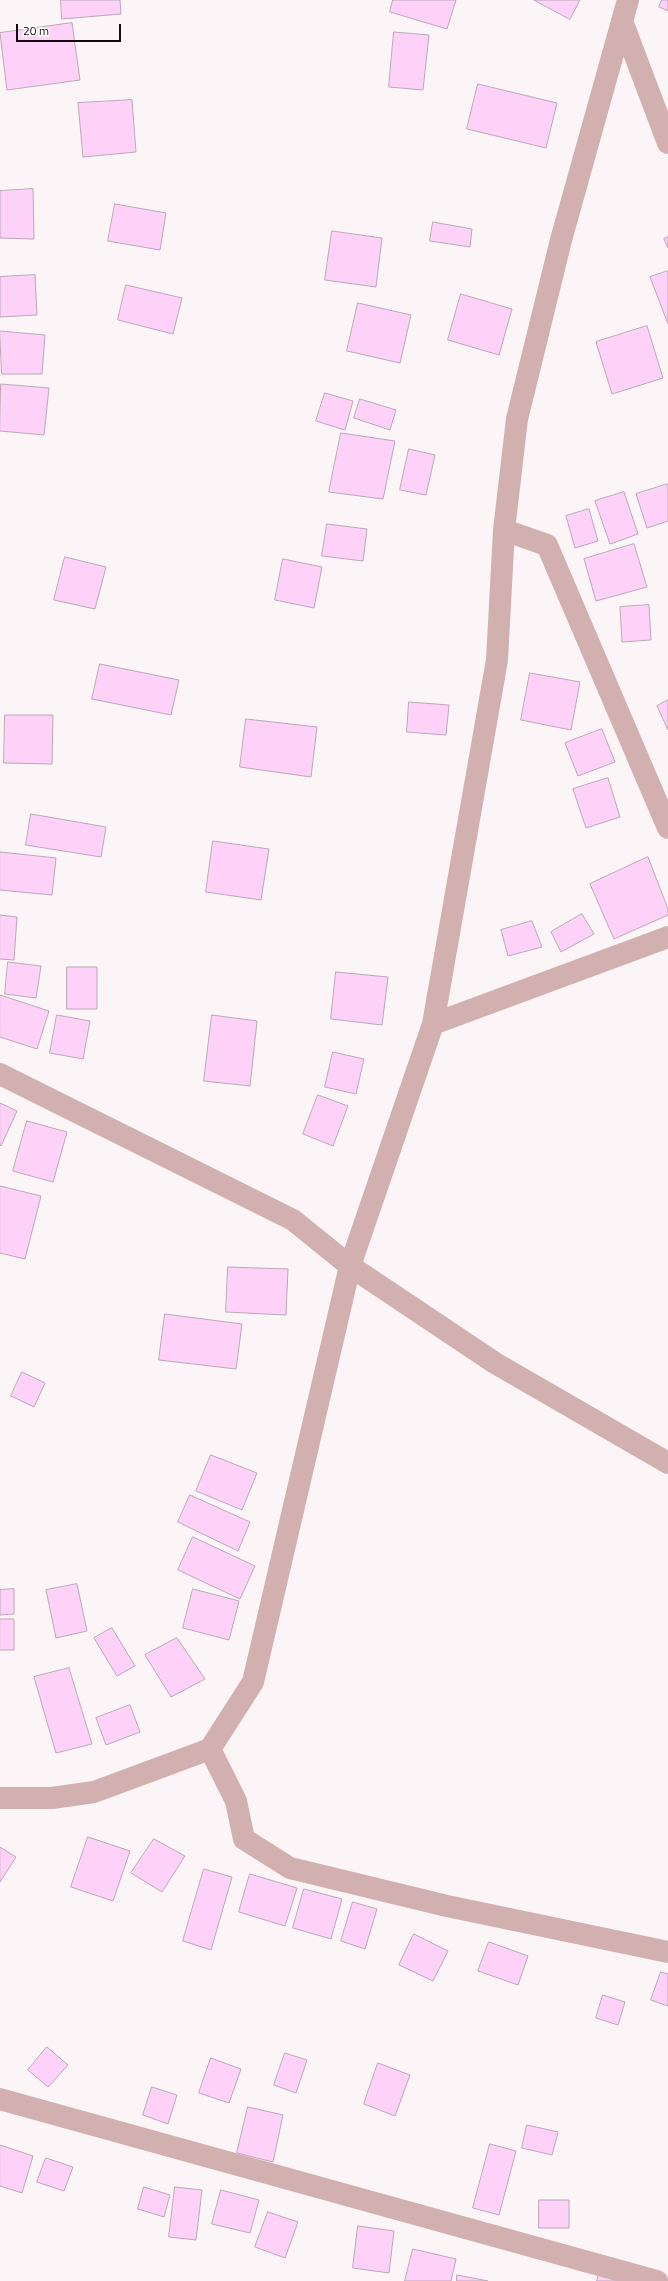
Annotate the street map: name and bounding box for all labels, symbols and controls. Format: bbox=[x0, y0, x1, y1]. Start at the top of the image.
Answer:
scale bar bbox=[18, 16, 123, 42]
text: 20 m bbox=[23, 21, 49, 40]

